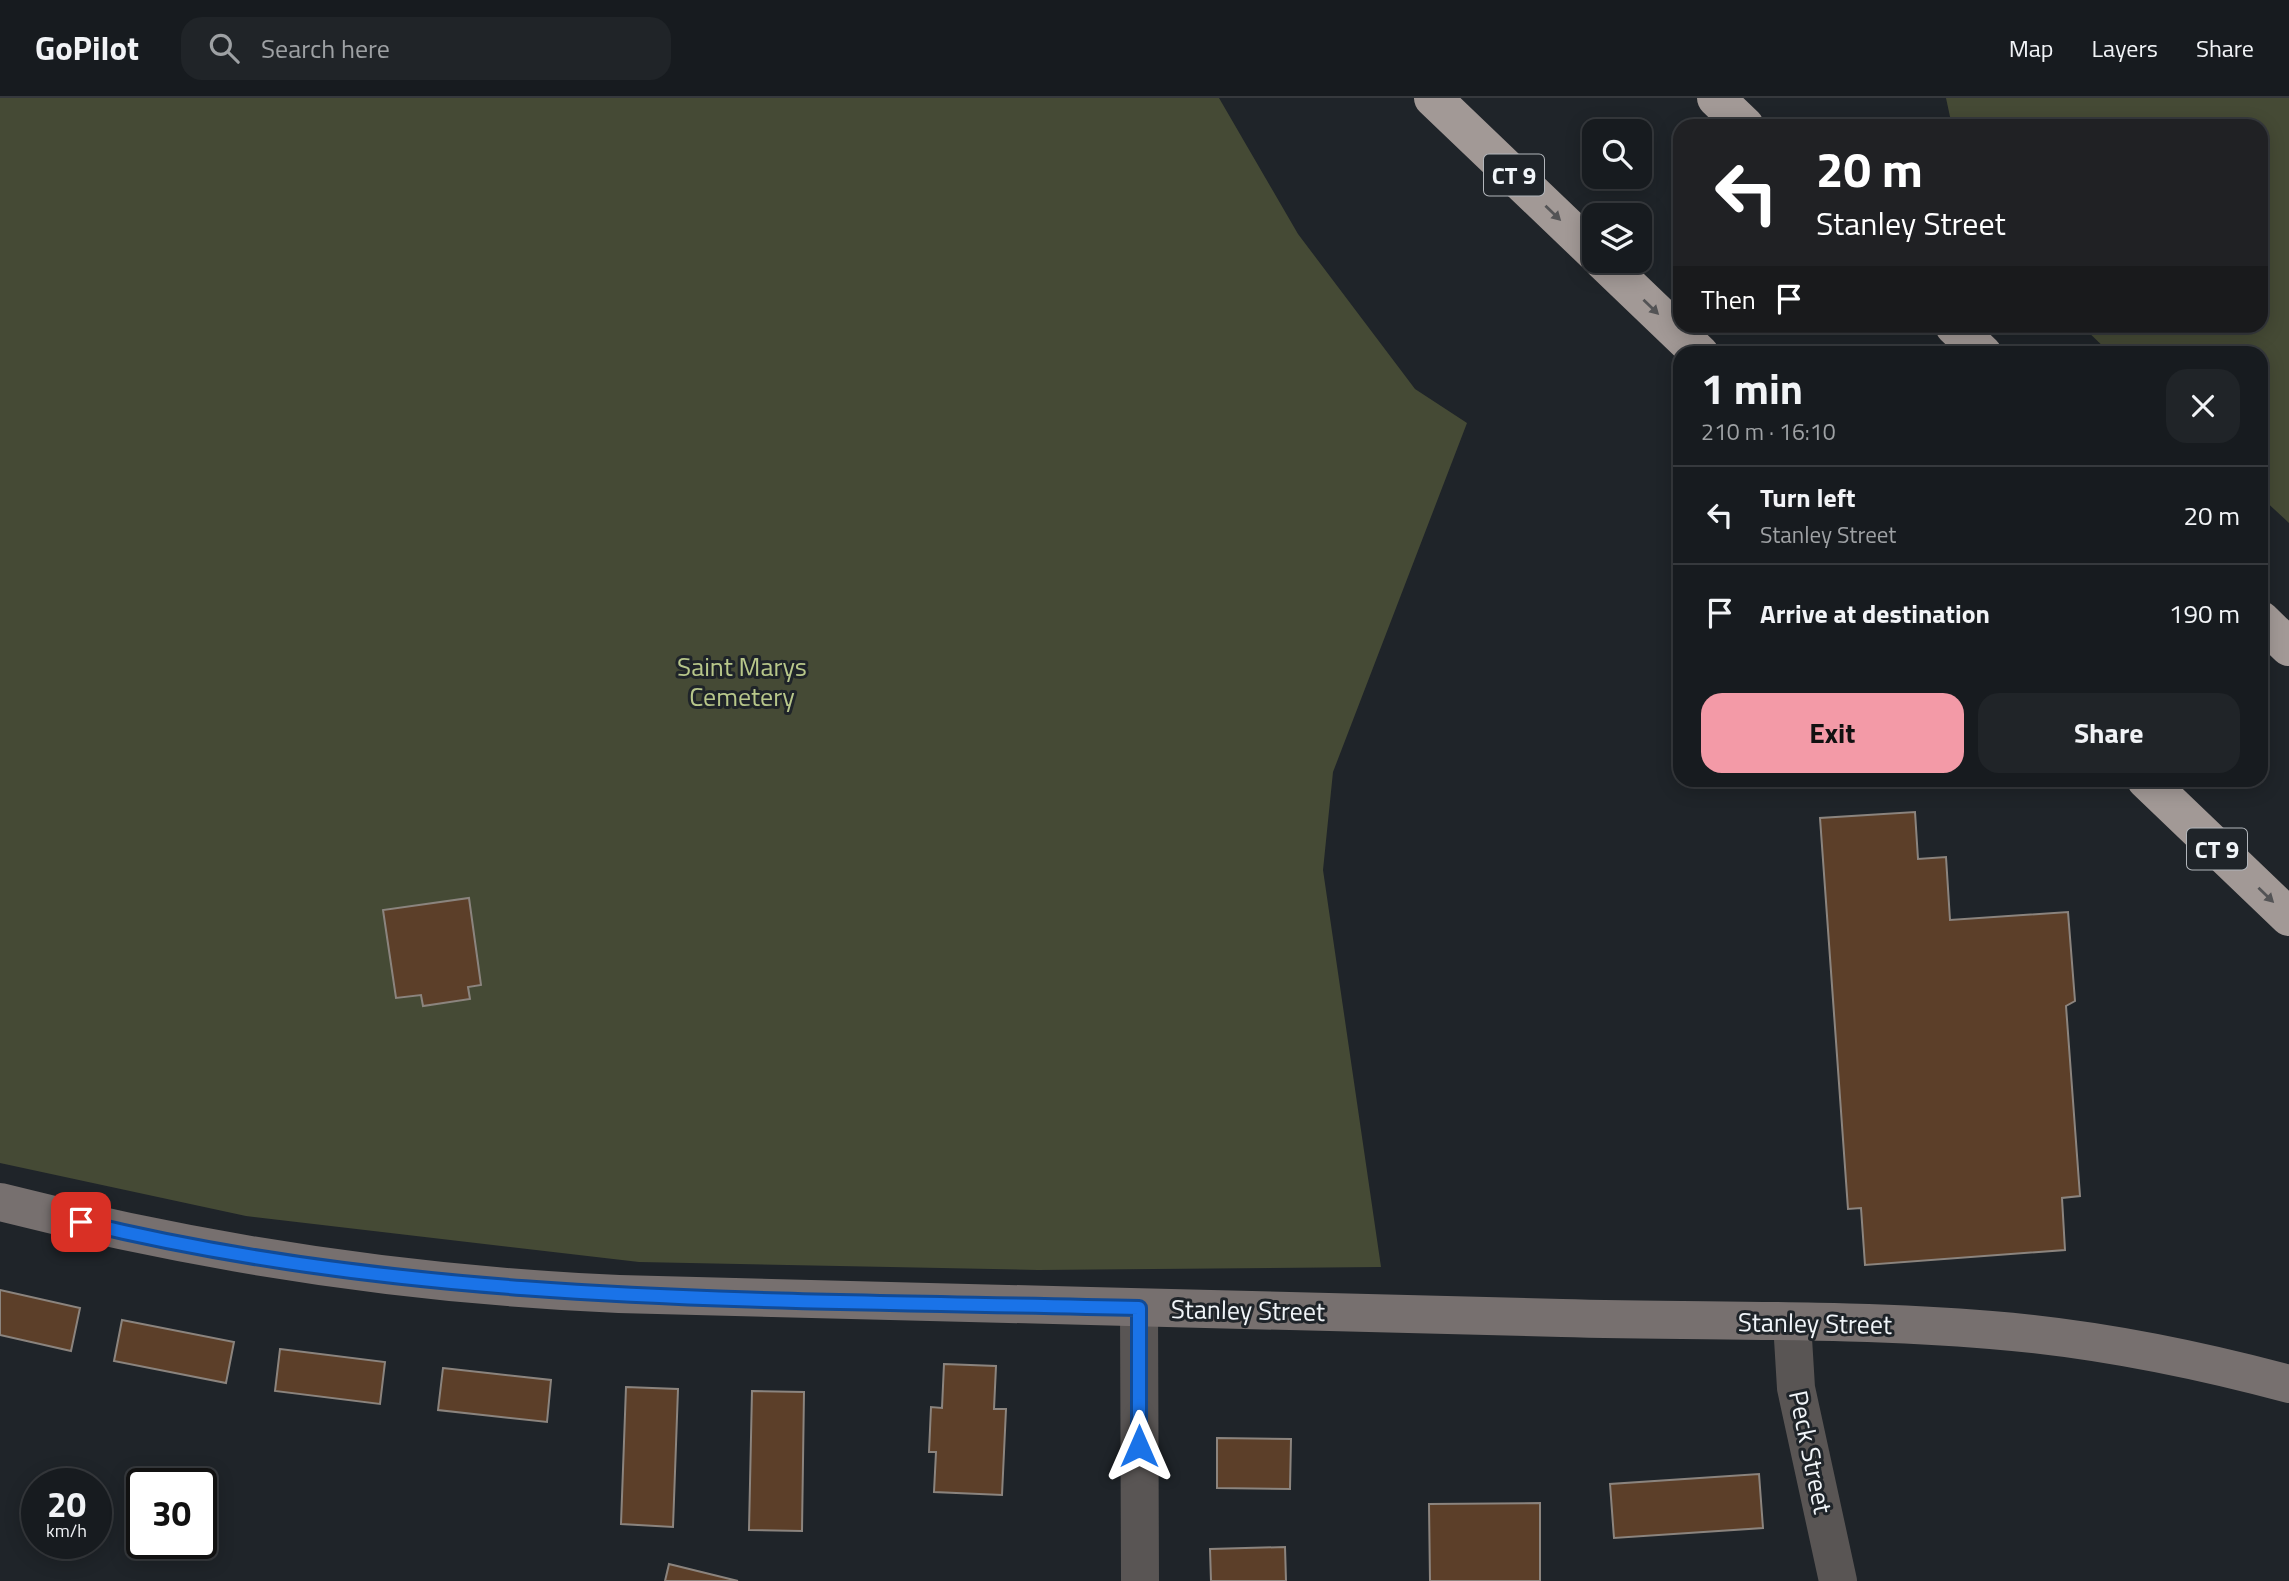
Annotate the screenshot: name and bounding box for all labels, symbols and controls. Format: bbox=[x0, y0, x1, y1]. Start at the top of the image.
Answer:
search box bbox=[181, 17, 671, 80]
text: GoPilot bbox=[35, 23, 139, 73]
icon: search bbox=[205, 29, 243, 67]
text: Search here bbox=[261, 29, 390, 68]
text: Map bbox=[2009, 30, 2054, 66]
text: Layers bbox=[2092, 30, 2158, 66]
text: Share bbox=[2196, 30, 2254, 66]
map controls bbox=[1582, 119, 1652, 273]
button: search bbox=[1582, 119, 1652, 189]
text: 20 m bbox=[1816, 131, 1923, 206]
icon: left bbox=[1701, 147, 1792, 238]
road number: CT 9 bbox=[1484, 154, 1544, 196]
text: Stanley Street bbox=[1816, 199, 2006, 247]
button: layers bbox=[1582, 203, 1652, 273]
one-way arrow bbox=[1544, 204, 1561, 220]
text: Then bbox=[1701, 280, 1756, 319]
icon: arrive bbox=[1770, 280, 1808, 318]
one-way arrow bbox=[1642, 299, 1659, 315]
text: 1 min bbox=[1701, 356, 1803, 420]
button: close bbox=[2166, 369, 2240, 443]
text: 210 m · 16:10 bbox=[1701, 414, 1836, 449]
text: Turn left bbox=[1760, 478, 1855, 517]
icon: left bbox=[1701, 496, 1739, 534]
text: 20 m bbox=[2183, 496, 2240, 535]
text: Stanley Street bbox=[1760, 517, 1896, 552]
icon: arrive bbox=[1701, 594, 1739, 632]
text: Arrive at destination bbox=[1760, 594, 1990, 633]
text: 190 m bbox=[2169, 594, 2240, 633]
park label: Saint Marys Cemetery bbox=[677, 647, 807, 716]
button: Exit bbox=[1701, 693, 1964, 773]
button: Share bbox=[1978, 693, 2240, 773]
road number: CT 9 bbox=[2187, 828, 2247, 870]
one-way arrow bbox=[2257, 887, 2274, 903]
pin bbox=[51, 1192, 111, 1252]
icon: arrive bbox=[62, 1203, 100, 1241]
street label: Stanley Street bbox=[1171, 1289, 1325, 1331]
street label: Stanley Street bbox=[1738, 1302, 1892, 1344]
street label: Peck Street bbox=[1779, 1387, 1843, 1517]
position arrow bbox=[1102, 1409, 1176, 1483]
speed limit sign: 30 bbox=[126, 1468, 217, 1559]
text: 20 bbox=[47, 1477, 86, 1531]
text: km/h bbox=[46, 1517, 87, 1544]

